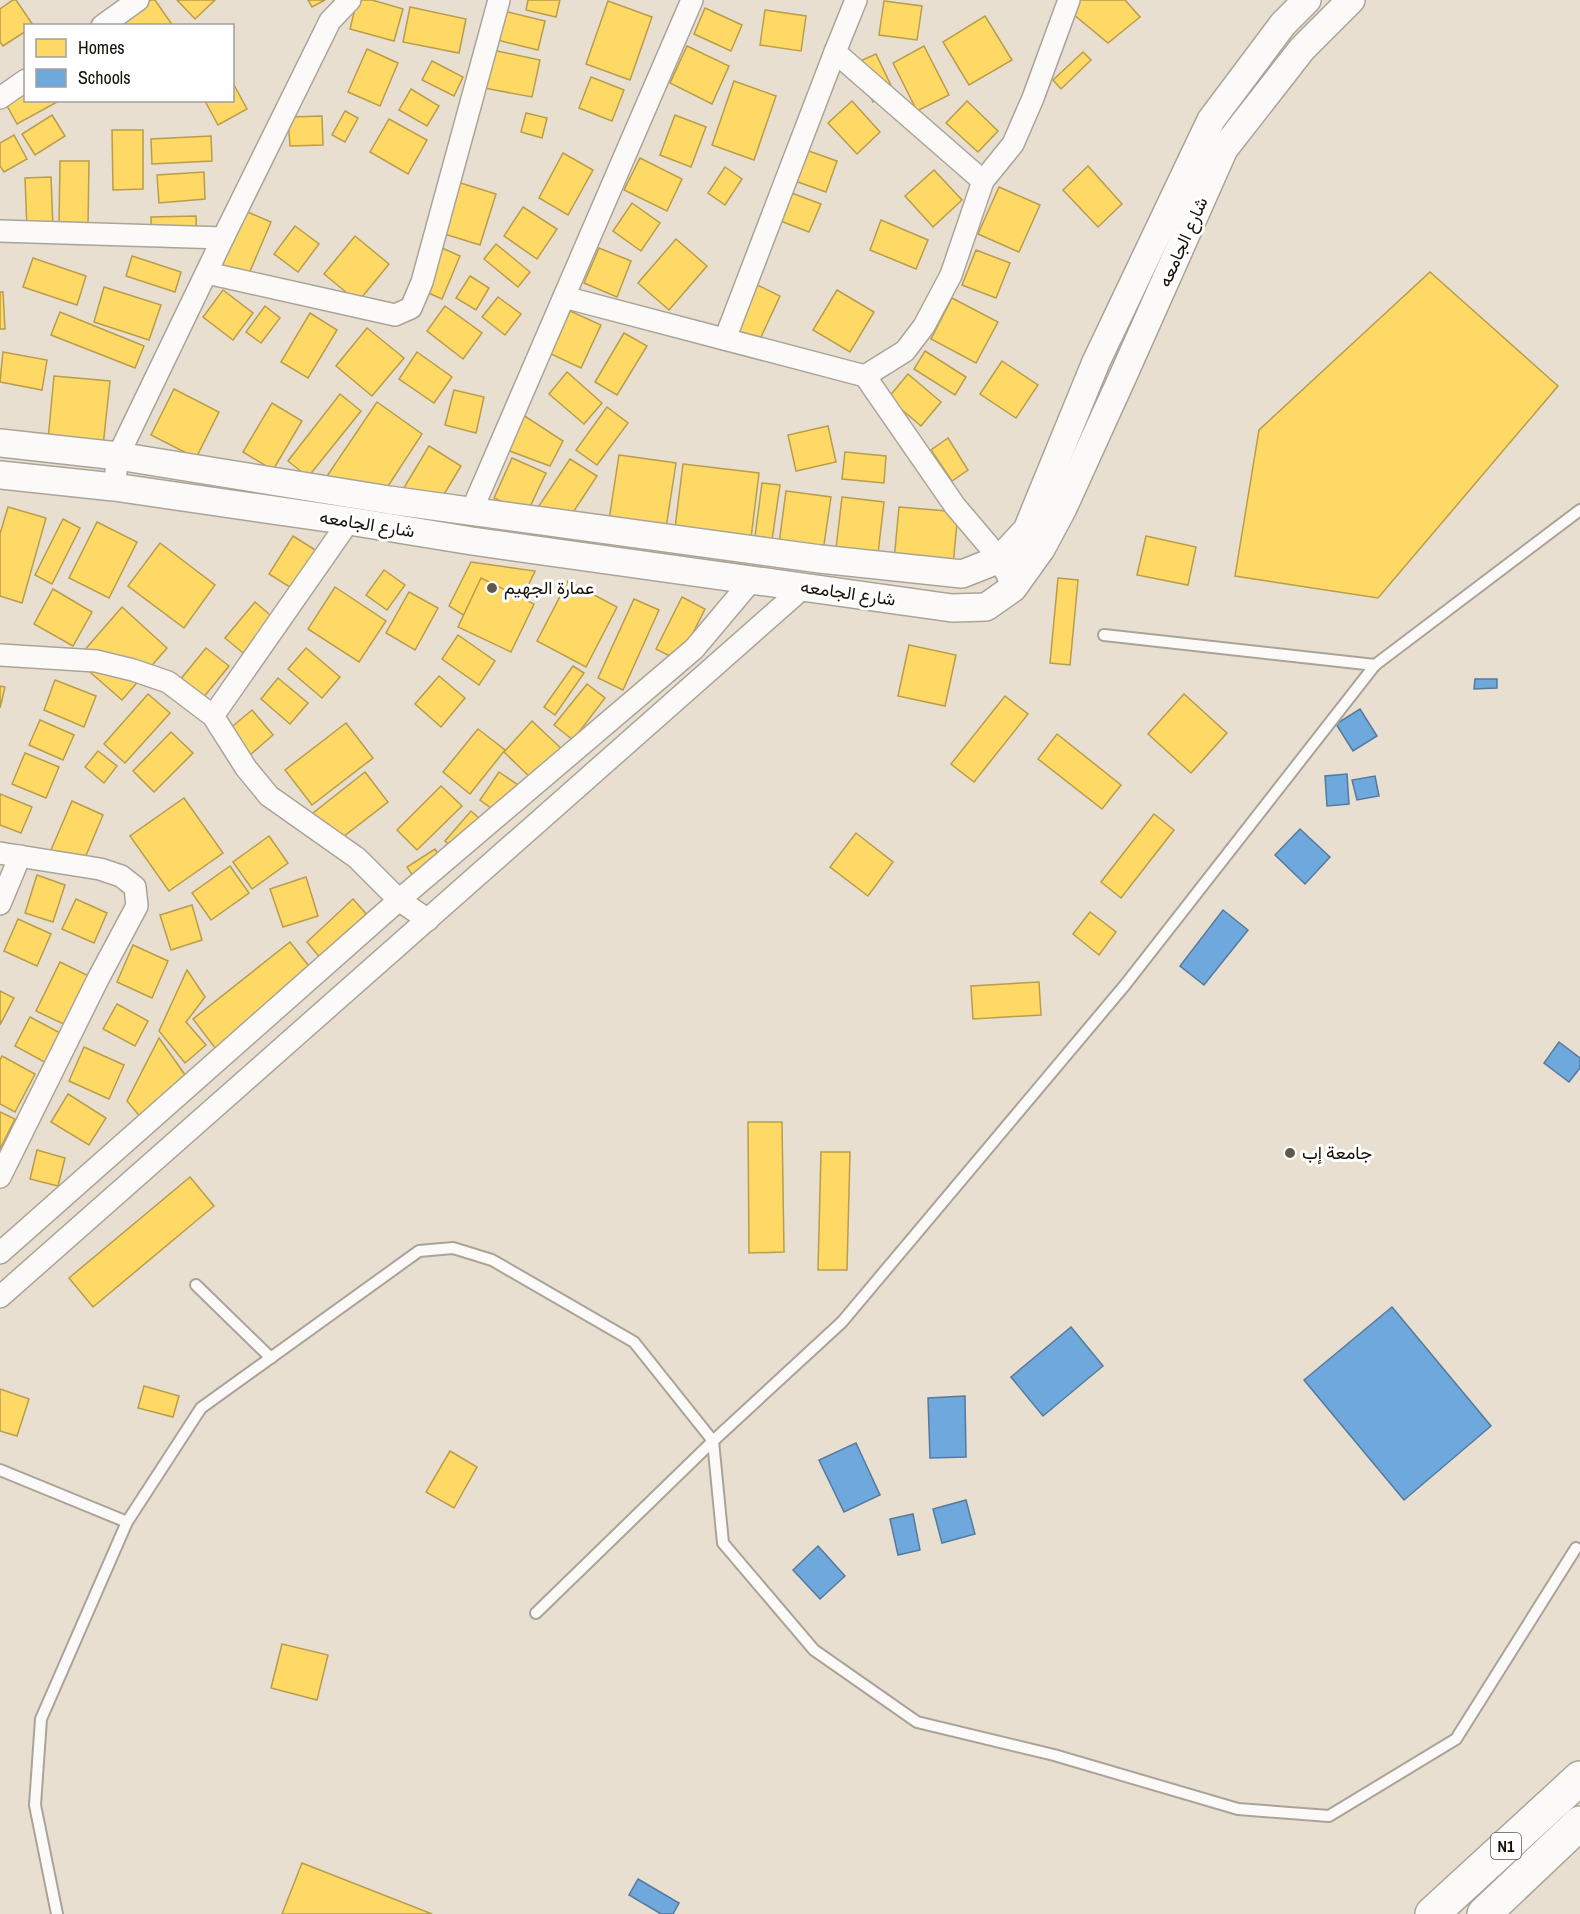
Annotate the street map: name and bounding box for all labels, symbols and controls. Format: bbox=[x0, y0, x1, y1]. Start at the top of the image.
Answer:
legend bbox=[24, 24, 234, 102]
text: Homes bbox=[78, 35, 125, 60]
text: Schools bbox=[78, 65, 131, 90]
street label: شارع الجامعه bbox=[1152, 193, 1213, 291]
street label: شارع الجامعه bbox=[318, 504, 416, 543]
street label: شارع الجامعه bbox=[799, 573, 897, 612]
place label: عمارة الجهيم bbox=[504, 575, 594, 600]
marker: عمارة الجهيم bbox=[485, 581, 499, 595]
place label: جامعة إب bbox=[1302, 1140, 1372, 1165]
marker: جامعة إب bbox=[1283, 1146, 1297, 1160]
road number: N1 bbox=[1491, 1833, 1521, 1859]

